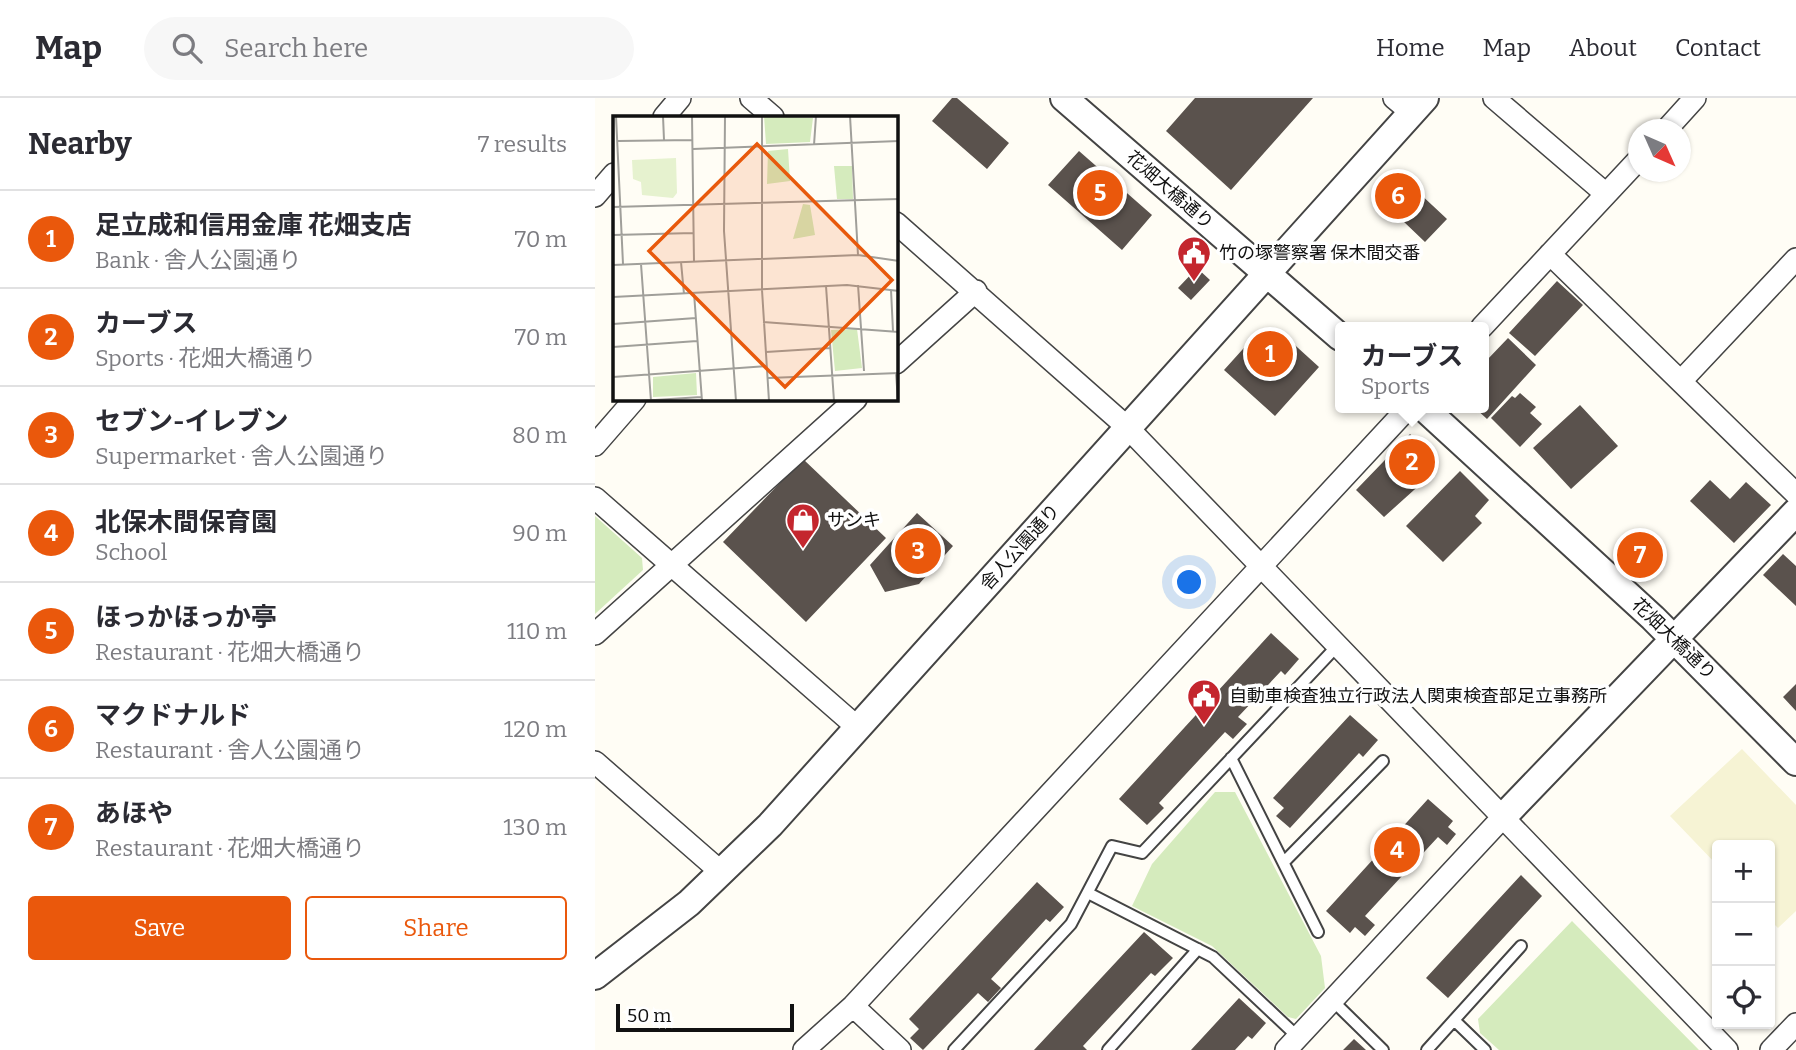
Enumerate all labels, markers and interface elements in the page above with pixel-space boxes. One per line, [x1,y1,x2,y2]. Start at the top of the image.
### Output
search box [144,17,634,80]
text: Map [35,28,102,68]
icon: search [168,29,206,67]
text: Search here [224,33,368,64]
text: Home [1376,34,1445,62]
text: Map [1483,34,1531,62]
text: About [1569,34,1637,62]
text: Contact [1675,34,1761,62]
inset map [613,116,898,401]
north arrow [1628,119,1691,182]
text: Nearby [28,126,132,162]
text: 7 results [478,130,567,158]
street label: 花畑大橋通り [1122,146,1218,234]
pin: 5 [1077,167,1123,219]
pin: 6 [1375,170,1421,222]
text: 足立成和信用金庫 花畑支店 [95,210,412,241]
text: 1 [46,225,56,253]
text: 70 m [515,225,567,253]
public building icon: 竹の塚警察署 保木間交番 [1175,234,1213,283]
place label: 竹の塚警察署 保木間交番 [1219,242,1421,264]
text: Bank · 舎人公園通り [95,246,302,274]
text: カーブス [95,308,197,339]
popup [1335,322,1489,413]
text: 2 [45,323,57,351]
text: 70 m [515,323,567,351]
pin: 1 [1247,328,1293,380]
text: カーブス [1361,341,1463,372]
text: Sports · 花畑大橋通り [95,344,316,372]
text: Sports [1361,372,1430,400]
text: セブン-イレブン [95,406,289,437]
text: 3 [44,421,58,449]
text: 80 m [512,421,567,449]
pin: 2 [1389,436,1435,488]
text: Supermarket · 舎人公園通り [95,442,388,470]
street label: 舎人公園通り [976,500,1064,594]
shop icon: サンキ [784,501,822,550]
text: 北保木間保育園 [95,507,277,538]
place label: サンキ [827,509,881,531]
text: 4 [44,519,58,547]
text: 90 m [512,519,567,547]
pin: 3 [895,525,941,577]
pin: 7 [1617,529,1663,581]
text: School [95,538,167,566]
your location [1172,565,1206,599]
street label: 花畑大橋通り [1628,594,1720,684]
text: ほっかほっか亭 [95,602,277,633]
text: 5 [45,617,57,645]
text: 110 m [507,617,567,645]
text: Restaurant · 花畑大橋通り [95,638,365,666]
public building icon: 自動車検査独立行政法人関東検査部足立事務所 [1185,677,1223,726]
place label: 自動車検査独立行政法人関東検査部足立事務所 [1229,685,1607,707]
text: マクドナルド [95,700,251,731]
text: 6 [44,715,58,743]
text: 120 m [504,715,567,743]
text: Restaurant · 舎人公園通り [95,736,365,764]
text: あほや [95,798,173,829]
text: 7 [45,813,57,841]
text: 130 m [503,813,567,841]
pin: 4 [1374,824,1420,876]
text: Restaurant · 花畑大橋通り [95,834,365,862]
map controls [1712,840,1775,1029]
button: + [1712,840,1775,903]
button: Save [28,896,291,960]
button: Share [305,896,567,960]
button: − [1712,903,1775,966]
button: locate [1712,966,1775,1029]
scale bar [616,1001,795,1033]
text: 50 m [627,1004,671,1027]

